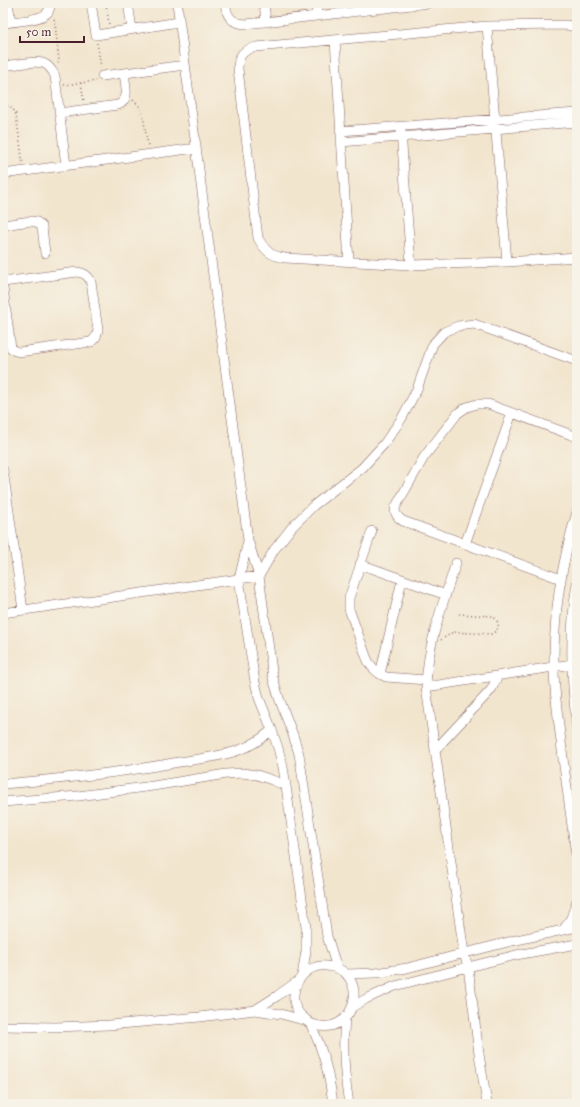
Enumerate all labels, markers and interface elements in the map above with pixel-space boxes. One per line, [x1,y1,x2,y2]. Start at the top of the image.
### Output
scale bar [20,18,84,44]
text: 50 m [26,25,51,39]

